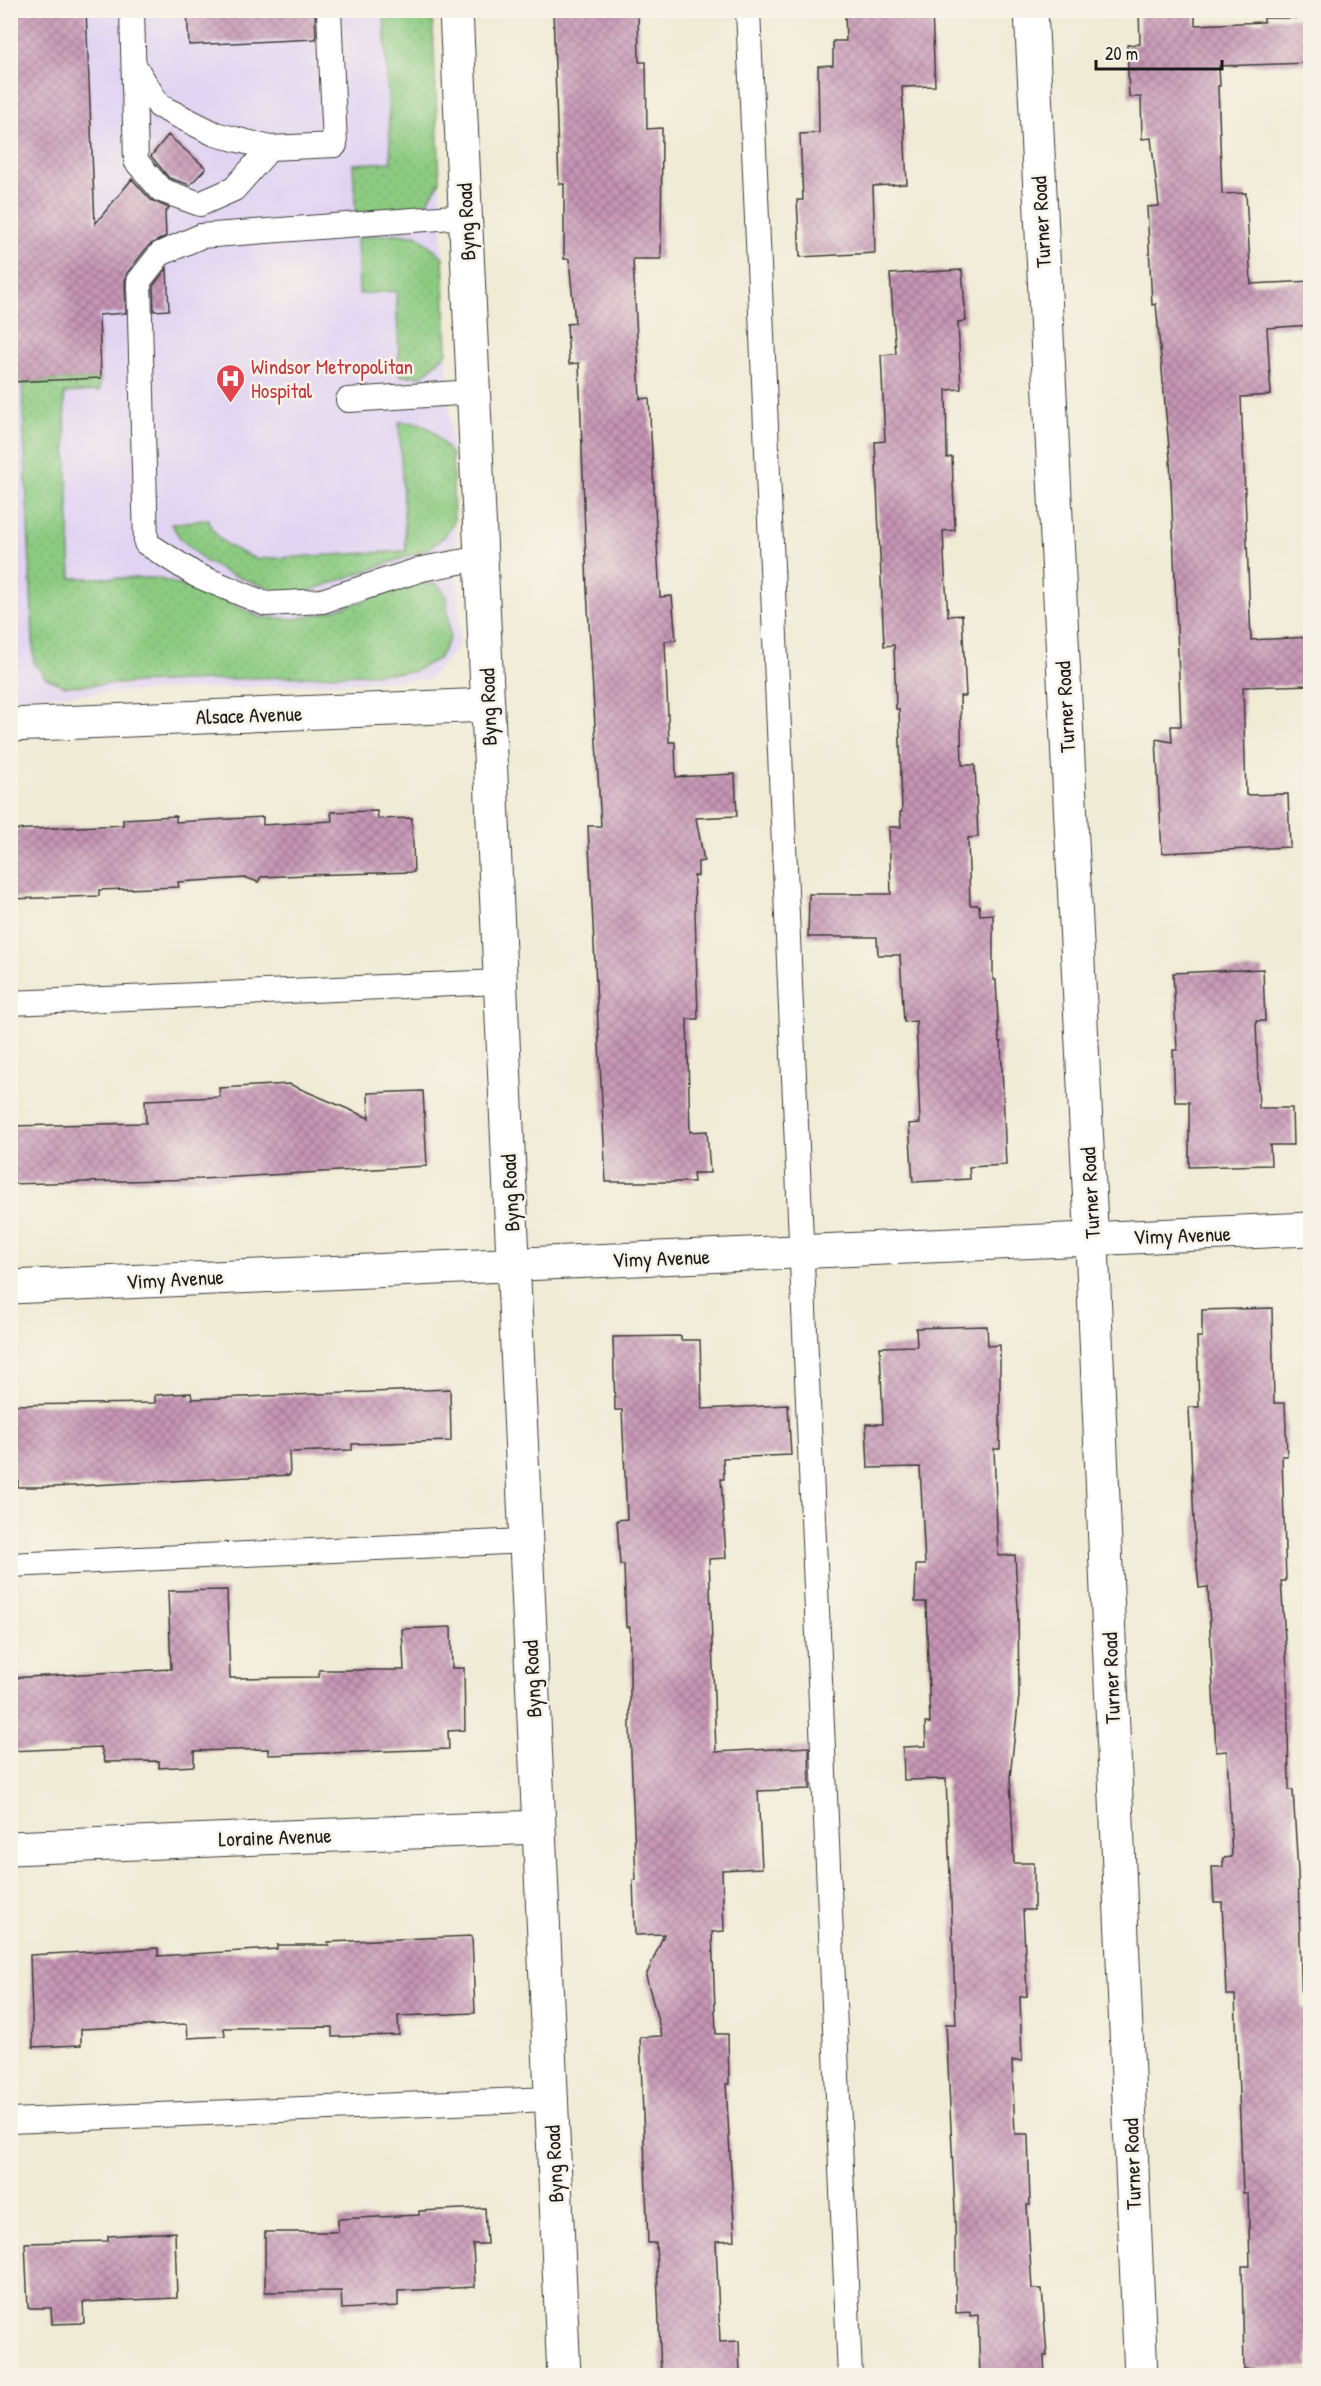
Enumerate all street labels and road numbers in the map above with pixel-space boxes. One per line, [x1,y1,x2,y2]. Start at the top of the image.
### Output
street label: Turner Road [1024,176,1058,268]
street label: Byng Road [449,182,483,262]
street label: Turner Road [1048,661,1082,753]
street label: Byng Road [472,668,504,746]
street label: Alsace Avenue [195,699,303,731]
street label: Turner Road [1073,1147,1107,1239]
street label: Byng Road [493,1153,527,1233]
street label: Vimy Avenue [1133,1219,1231,1251]
street label: Vimy Avenue [612,1242,710,1274]
street label: Vimy Avenue [125,1262,225,1296]
street label: Turner Road [1095,1632,1127,1724]
street label: Byng Road [515,1639,549,1719]
street label: Loraine Avenue [218,1821,332,1853]
street label: Turner Road [1116,2118,1148,2210]
street label: Byng Road [537,2124,571,2204]

